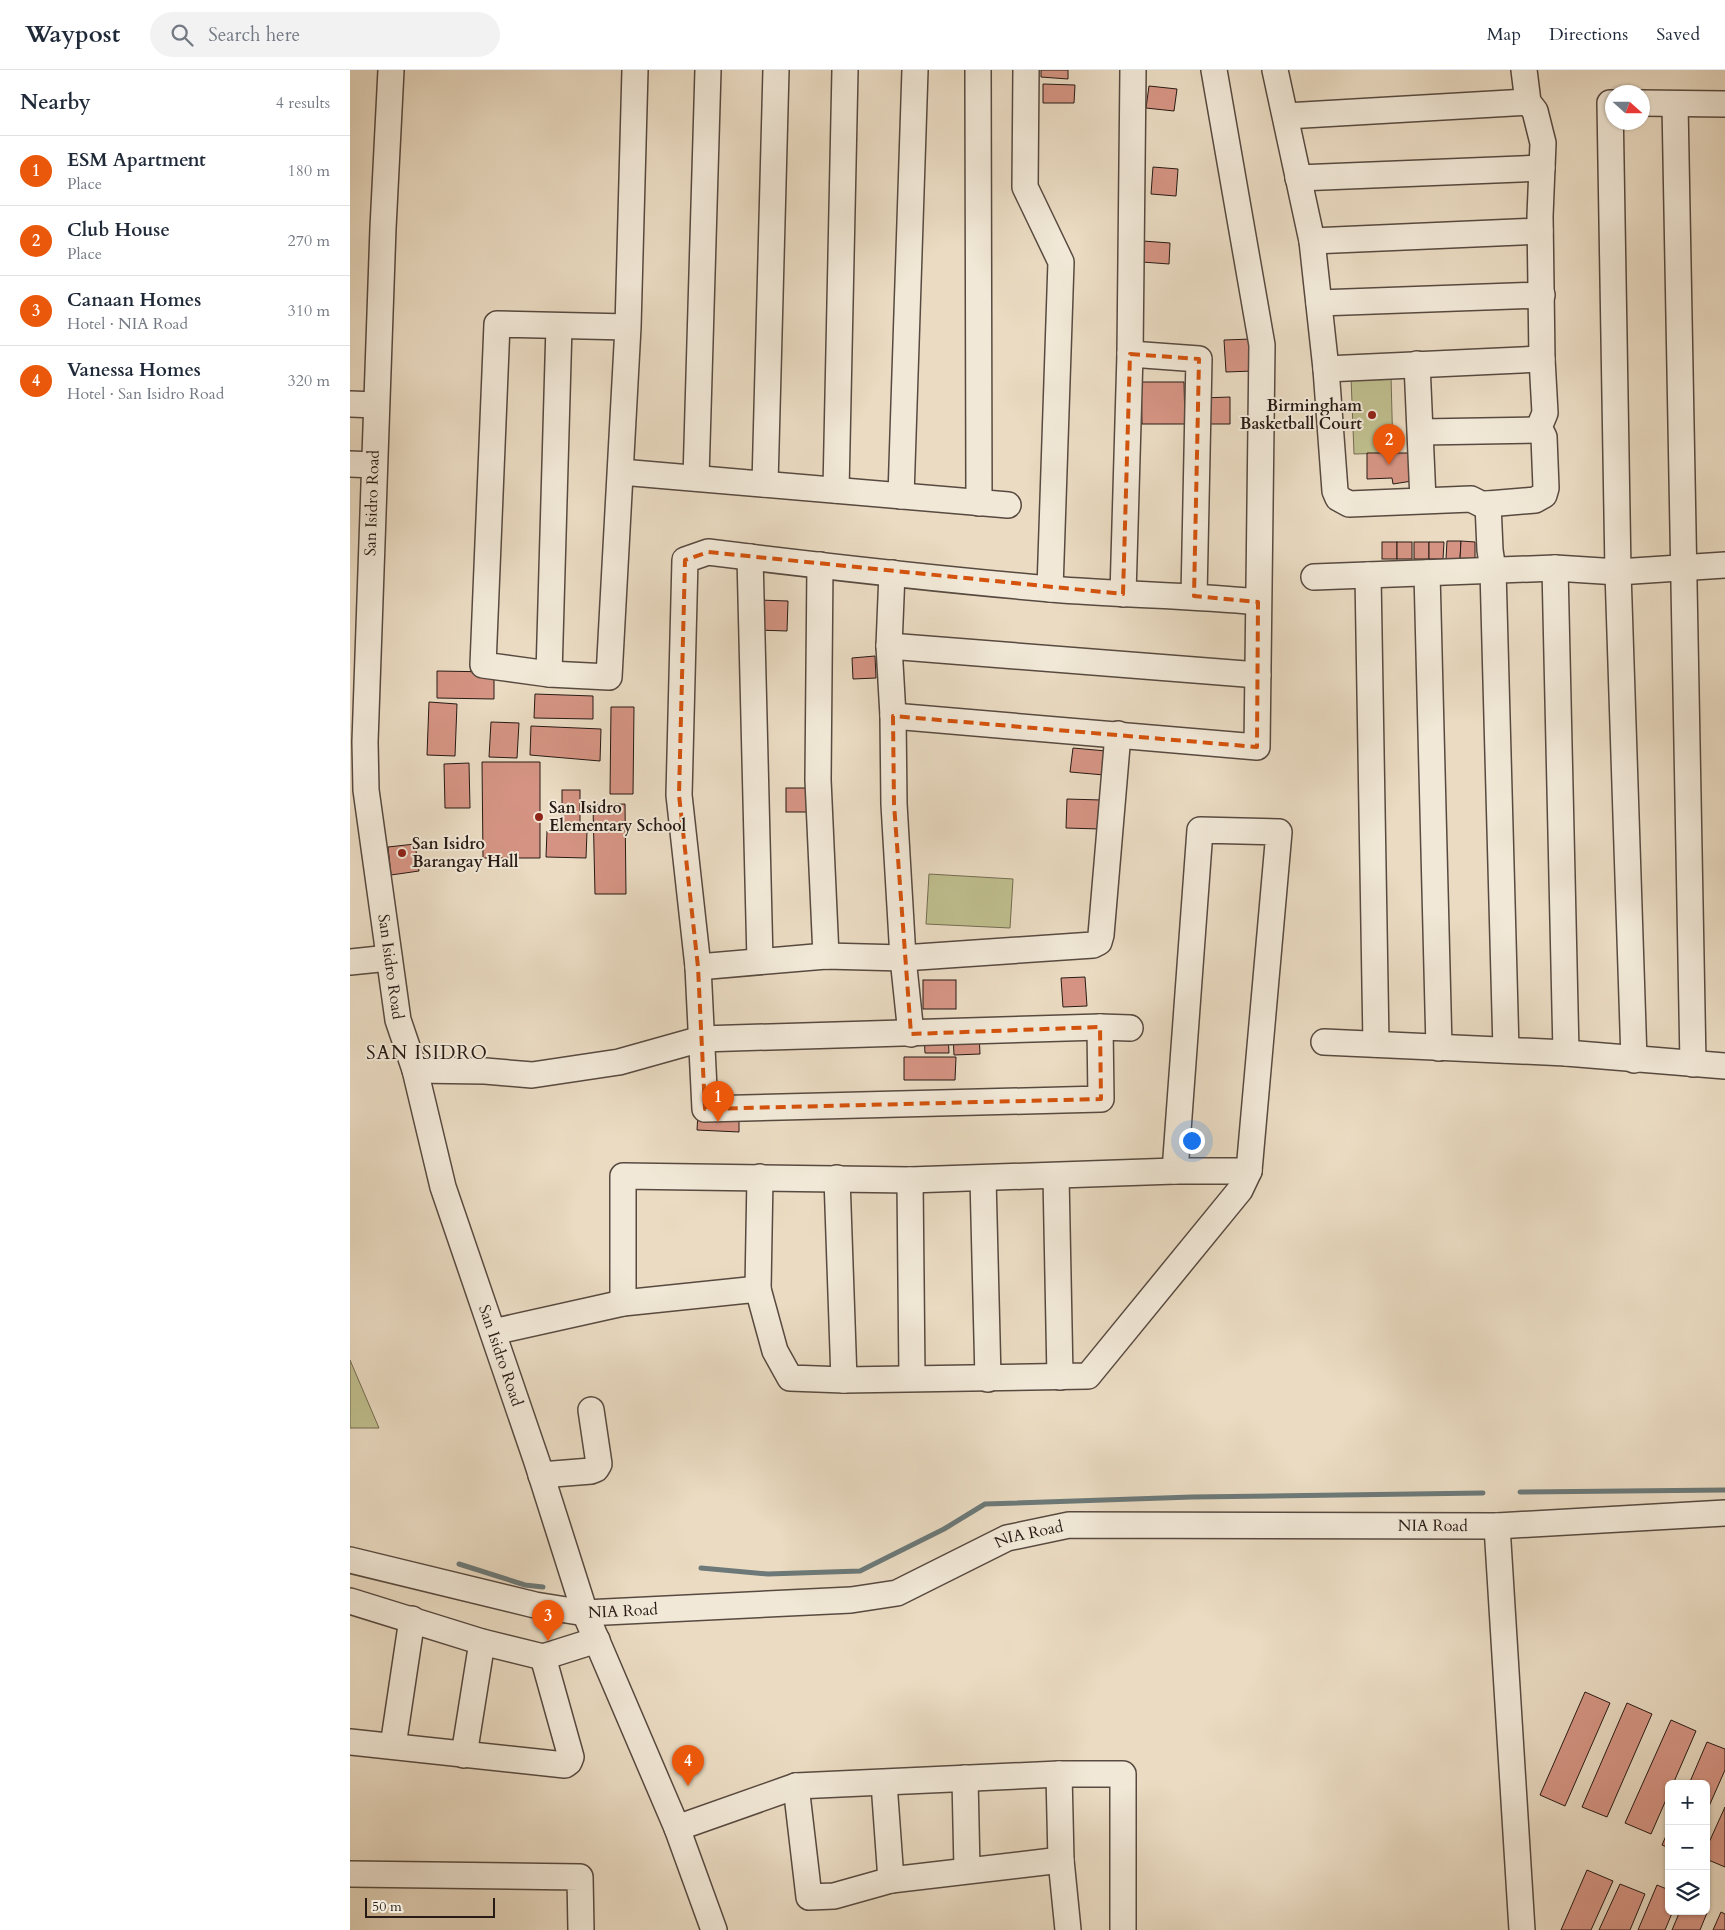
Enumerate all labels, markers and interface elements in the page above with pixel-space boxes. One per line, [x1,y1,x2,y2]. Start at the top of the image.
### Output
search box [150,12,500,57]
text: Waypost [25,18,120,51]
icon: search [168,21,196,49]
text: Search here [208,22,300,48]
text: Map [1487,22,1521,47]
text: Directions [1549,22,1628,47]
text: Saved [1656,22,1700,47]
north arrow [1605,85,1650,130]
text: Nearby [20,88,91,117]
text: 4 results [276,92,330,114]
text: ESM Apartment [67,147,206,173]
text: 1 [32,160,40,182]
text: 180 m [288,160,330,182]
text: Place [67,173,102,195]
text: Club House [67,217,170,243]
text: 2 [32,230,40,252]
text: 270 m [288,230,330,252]
text: Place [67,243,102,265]
text: Canaan Homes [67,287,201,313]
text: 3 [32,300,40,322]
text: 310 m [288,300,330,322]
text: Hotel · NIA Road [67,313,188,335]
text: Vanessa Homes [67,357,201,383]
text: 4 [32,370,40,392]
text: 320 m [288,370,330,392]
text: Hotel · San Isidro Road [67,383,224,405]
place label: Birmingham Basketball Court [1240,395,1362,435]
marker: Birmingham Basketball Court [1366,409,1378,421]
pin: 2 [1373,424,1405,465]
street label: San Isidro Road [359,449,385,556]
place label: San Isidro Elementary School [549,797,687,837]
marker: San Isidro Elementary School [533,811,545,823]
place label: San Isidro Barangay Hall [412,833,519,873]
marker: San Isidro Barangay Hall [396,847,408,859]
street label: San Isidro Road [372,913,409,1021]
district label: SAN ISIDRO [366,1040,488,1066]
pin: 1 [702,1081,734,1122]
your location [1179,1128,1205,1154]
street label: San Isidro Road [473,1302,528,1410]
street label: NIA Road [991,1515,1066,1554]
street label: NIA Road [1398,1515,1468,1537]
street label: NIA Road [587,1598,659,1624]
pin: 3 [532,1600,564,1641]
pin: 4 [672,1745,704,1786]
map controls [1665,1780,1710,1915]
button: + [1665,1780,1710,1825]
button: − [1665,1825,1710,1870]
button: layers [1665,1870,1710,1915]
scale bar [365,1895,495,1918]
text: 50 m [372,1897,402,1916]

